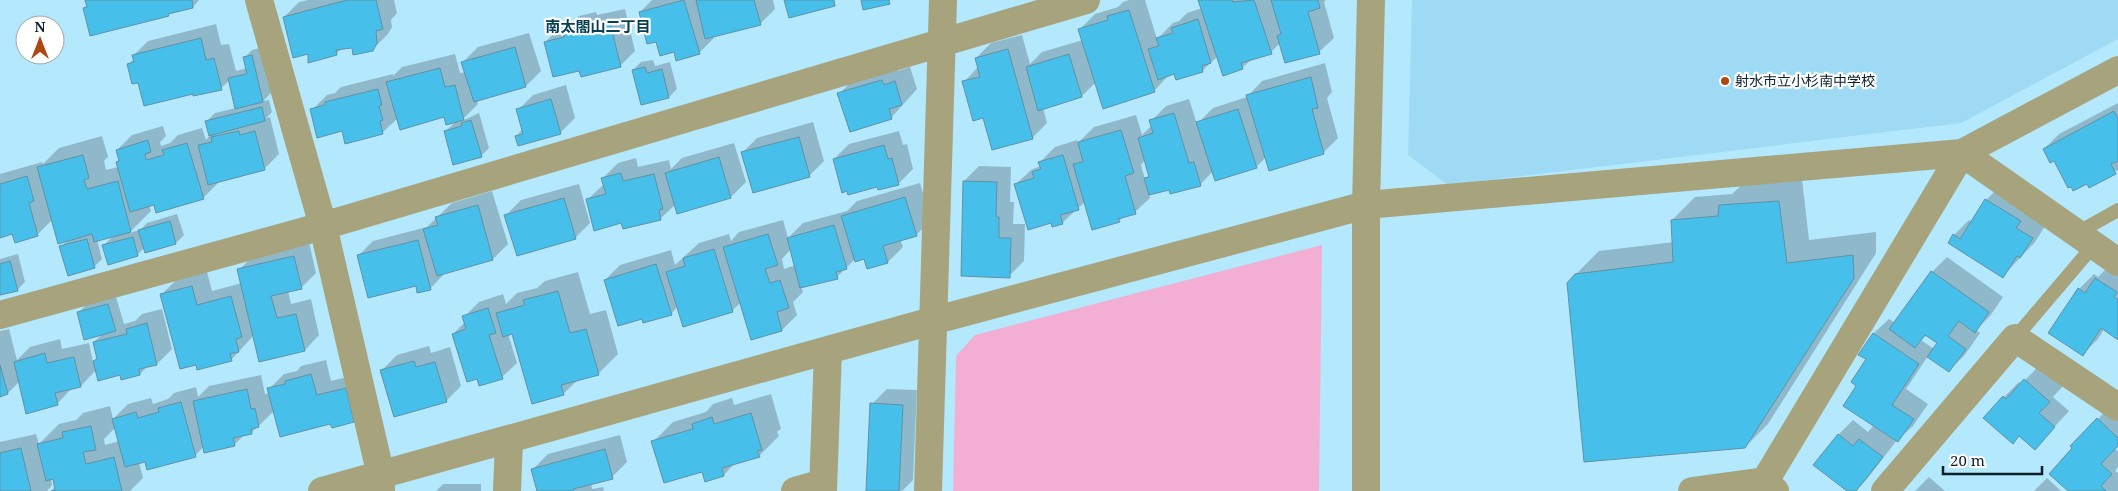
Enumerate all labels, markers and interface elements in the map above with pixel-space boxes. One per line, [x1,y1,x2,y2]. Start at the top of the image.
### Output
north arrow [15,15,65,65]
district label: 南太閤山二丁目 [545,16,651,36]
text: N [34,17,46,36]
place label: 射水市立小杉南中学校 [1735,71,1875,90]
marker: 射水市立小杉南中学校 [1719,75,1731,87]
scale bar [1943,444,2042,476]
text: 20 m [1950,450,1985,470]

